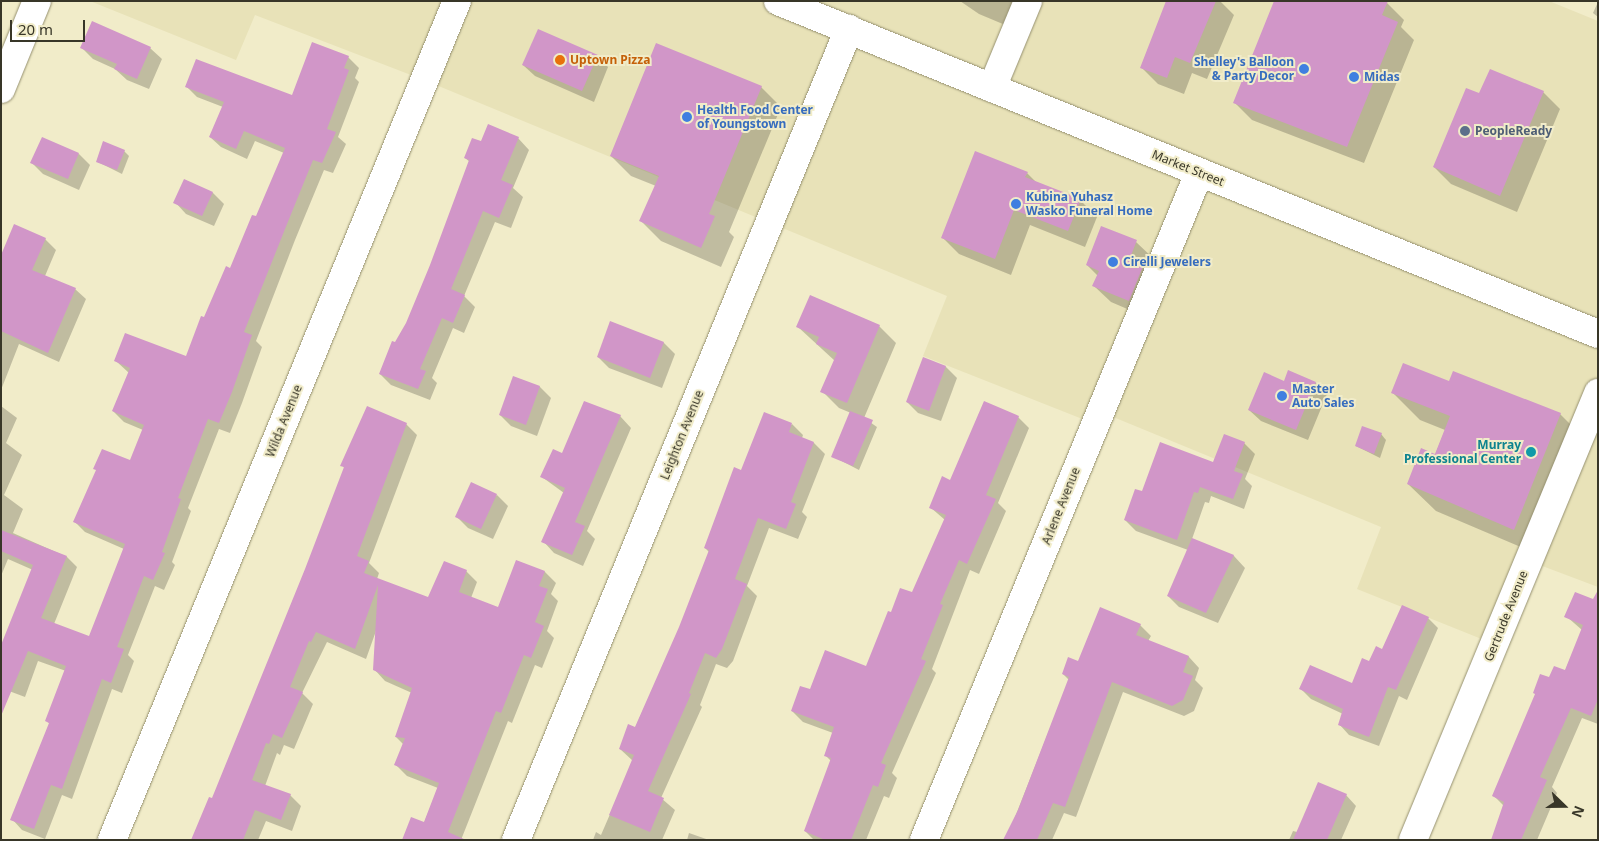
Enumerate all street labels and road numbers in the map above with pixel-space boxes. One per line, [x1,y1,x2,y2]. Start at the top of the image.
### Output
street label: Market Street [1150,147,1226,189]
street label: Wilda Avenue [263,383,305,459]
street label: Leighton Avenue [657,388,707,482]
street label: Arlene Avenue [1039,465,1083,547]
street label: Gertrude Avenue [1481,569,1531,663]

